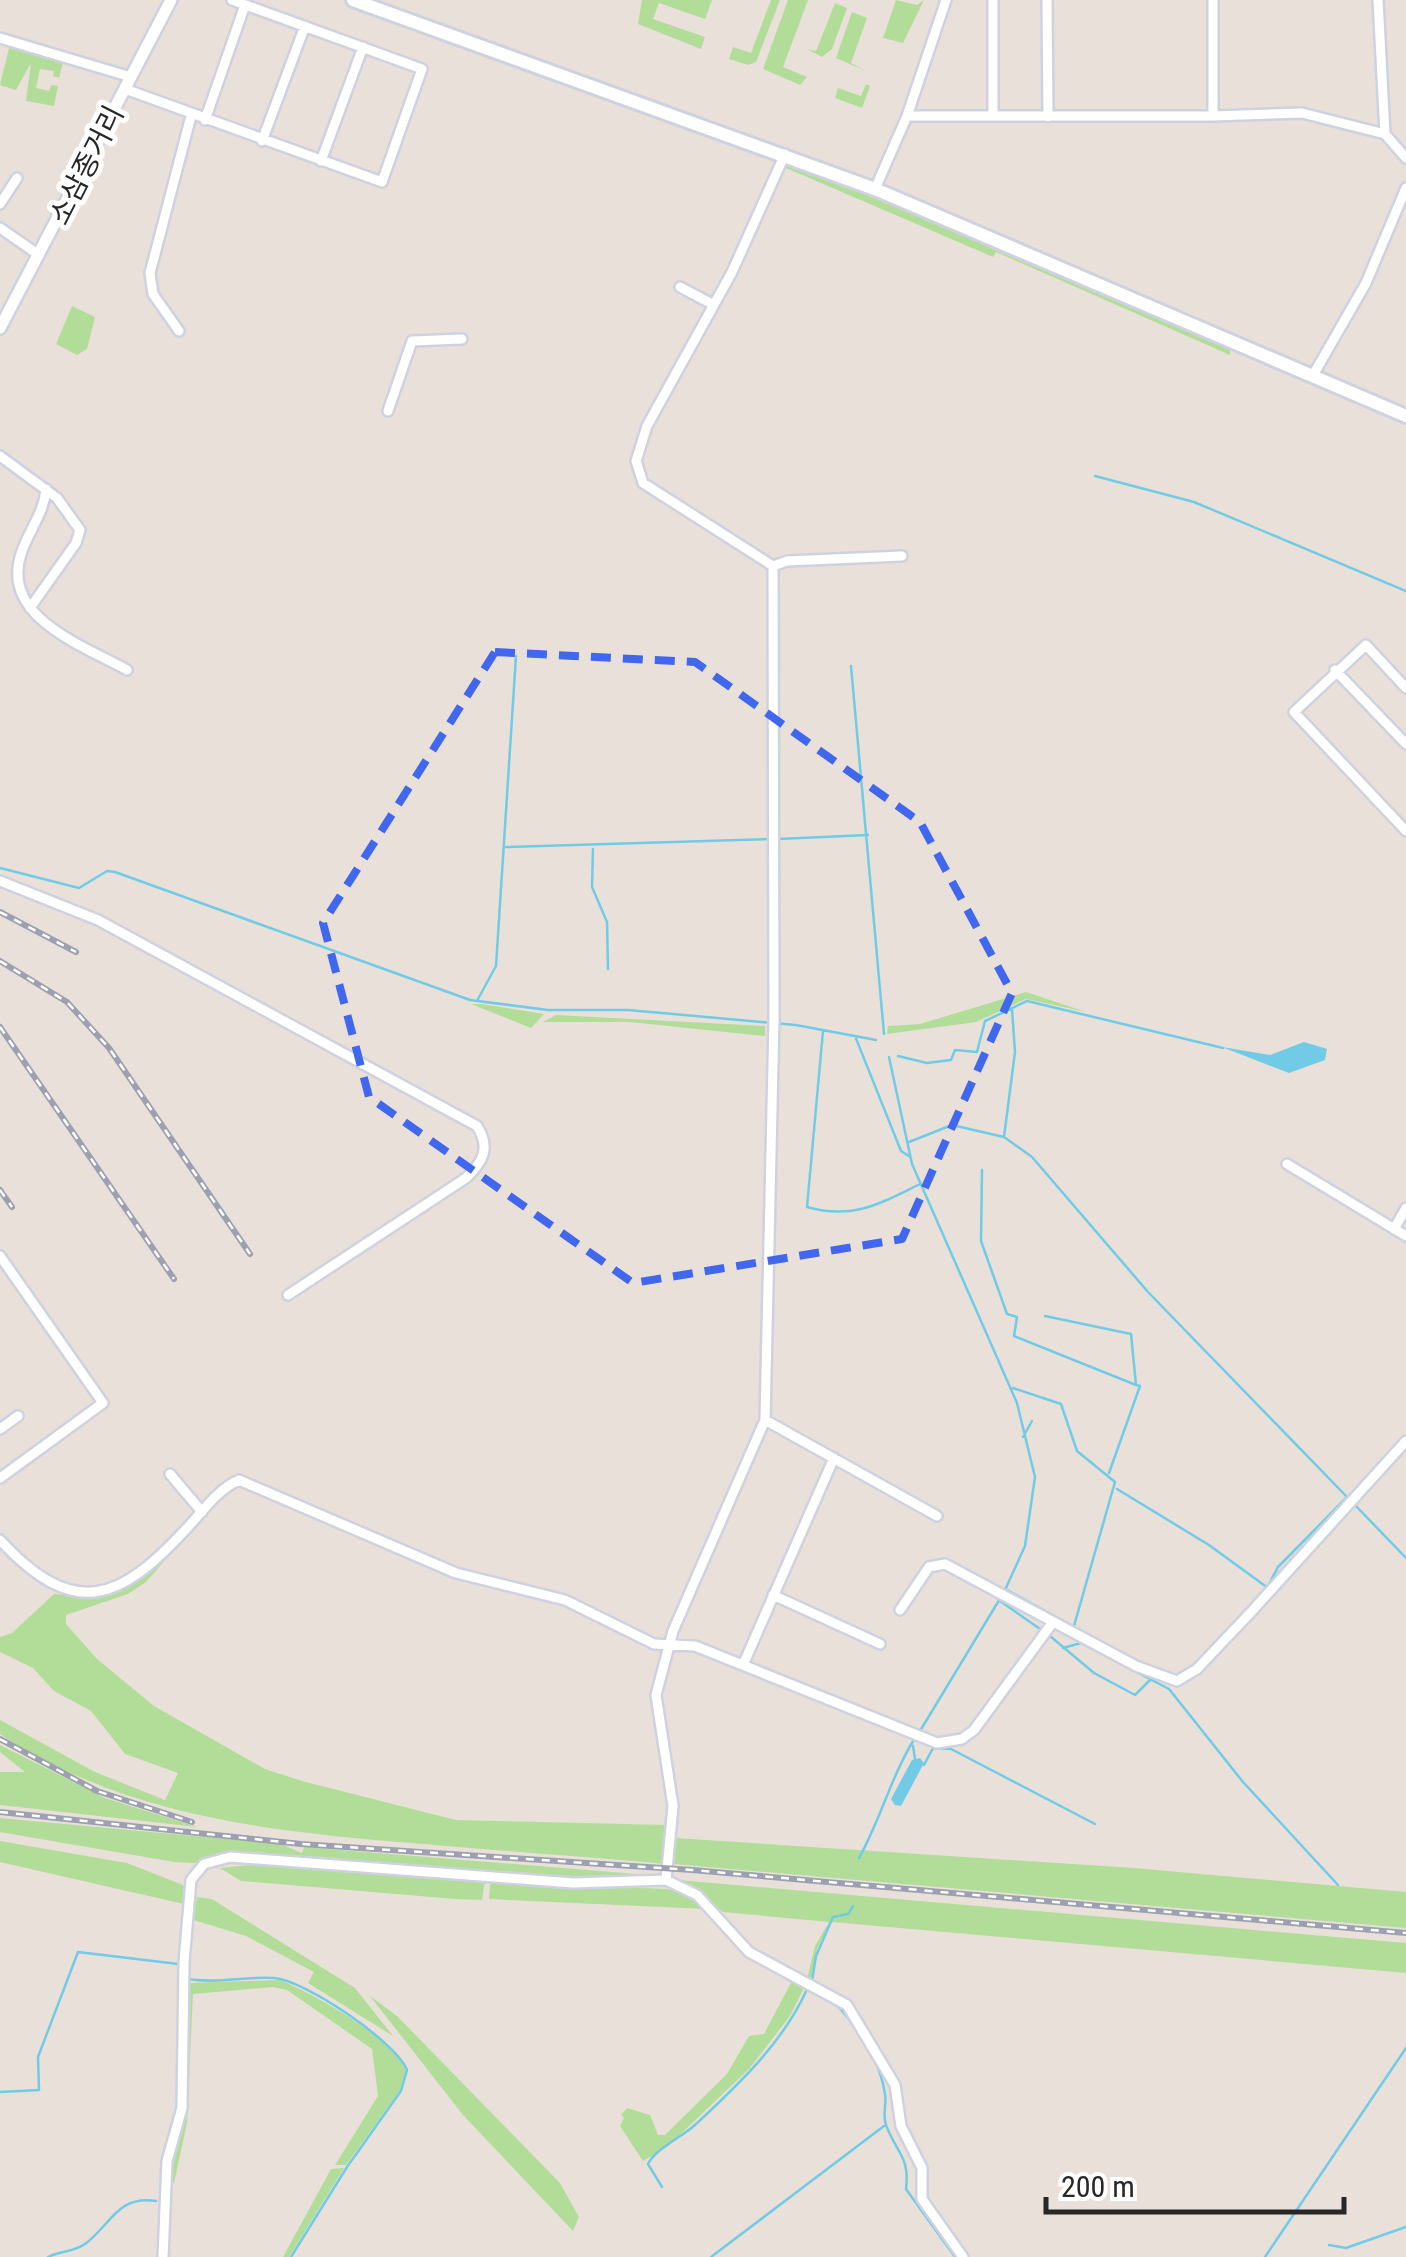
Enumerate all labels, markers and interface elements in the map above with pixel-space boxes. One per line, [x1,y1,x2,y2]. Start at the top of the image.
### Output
street label: 소삼종거리 [43,100,130,230]
scale bar [1046,2152,1344,2214]
text: 200 m [1061,2169,1135,2204]

